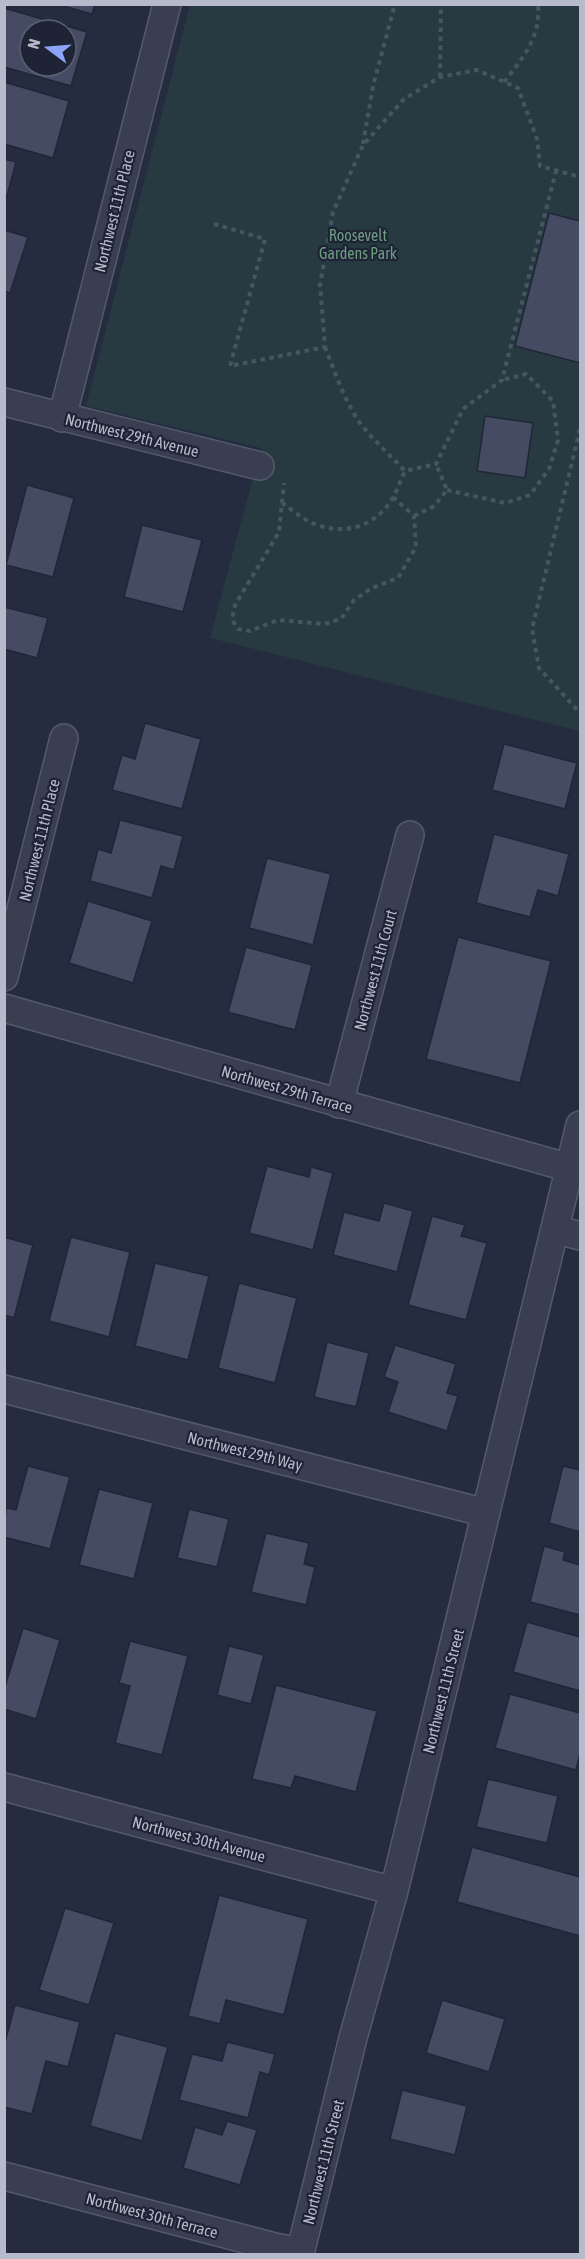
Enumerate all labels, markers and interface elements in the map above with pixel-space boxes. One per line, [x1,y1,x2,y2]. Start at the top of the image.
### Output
north arrow [18,18,78,78]
text: N [24,37,44,51]
street label: Northwest 11th Place [90,148,138,274]
park label: Roosevelt Gardens Park [319,226,397,262]
street label: Northwest 29th Avenue [63,410,201,460]
street label: Northwest 11th Place [15,777,63,903]
street label: Northwest 11th Court [350,907,400,1032]
street label: Northwest 29th Terrace [219,1062,355,1116]
street label: Northwest 29th Way [185,1428,305,1475]
street label: Northwest 11th Street [419,1626,467,1755]
street label: Northwest 30th Avenue [131,1813,267,1865]
street label: Northwest 11th Street [299,2097,347,2226]
street label: Northwest 30th Terrace [84,2189,220,2241]

